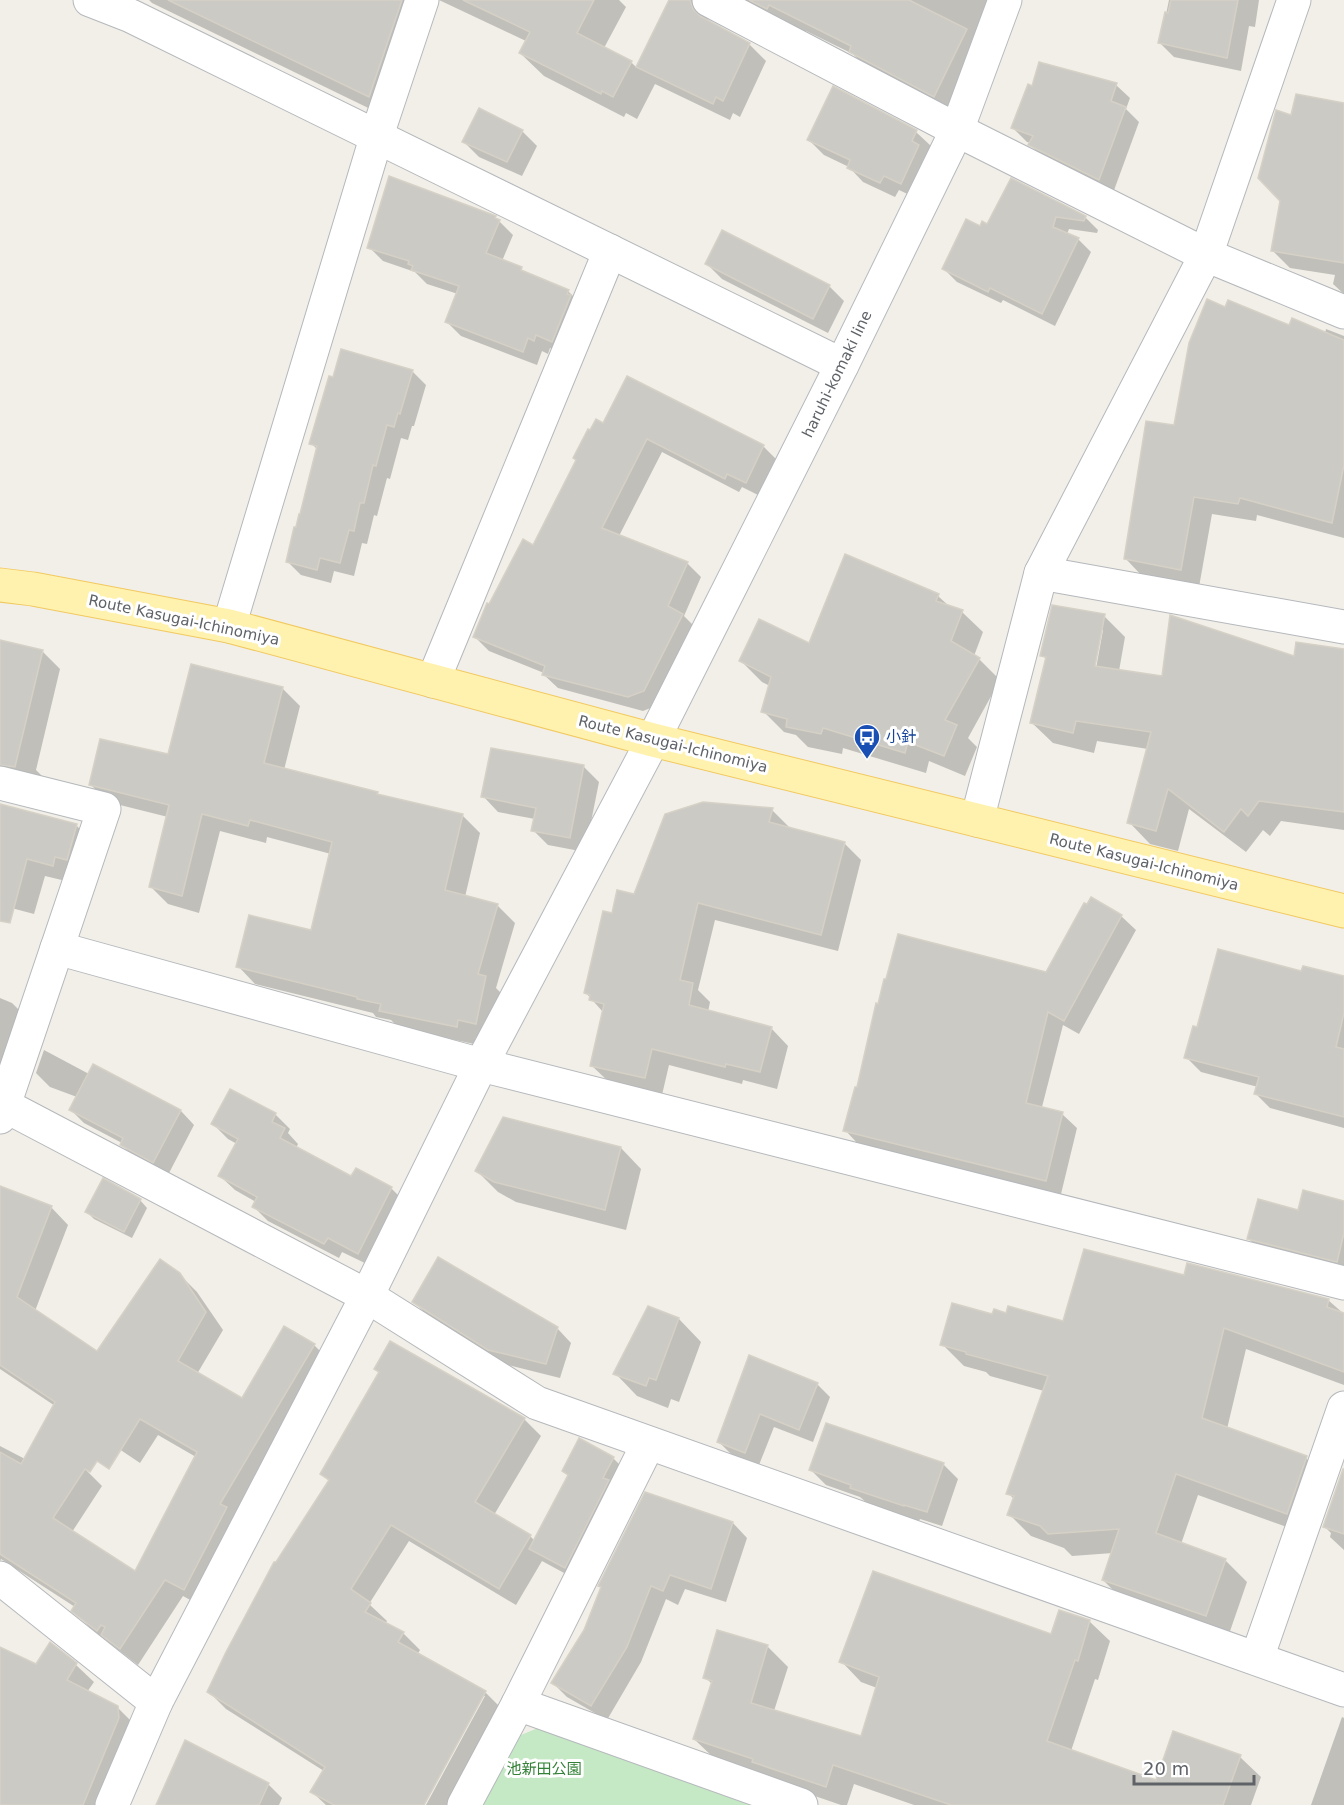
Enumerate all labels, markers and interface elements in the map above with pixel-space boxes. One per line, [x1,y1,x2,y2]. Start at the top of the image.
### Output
street label: haruhi-komaki line [798,307,876,441]
street label: Route Kasugai-Ichinomiya [87,591,281,649]
street label: Route Kasugai-Ichinomiya [576,712,770,776]
bus stop icon: 小針 [852,722,882,760]
place label: 小針 [886,728,916,746]
street label: Route Kasugai-Ichinomiya [1047,830,1241,894]
scale bar [1134,1748,1254,1786]
text: 20 m [1143,1758,1189,1779]
park label: 池新田公園 [506,1760,582,1778]

